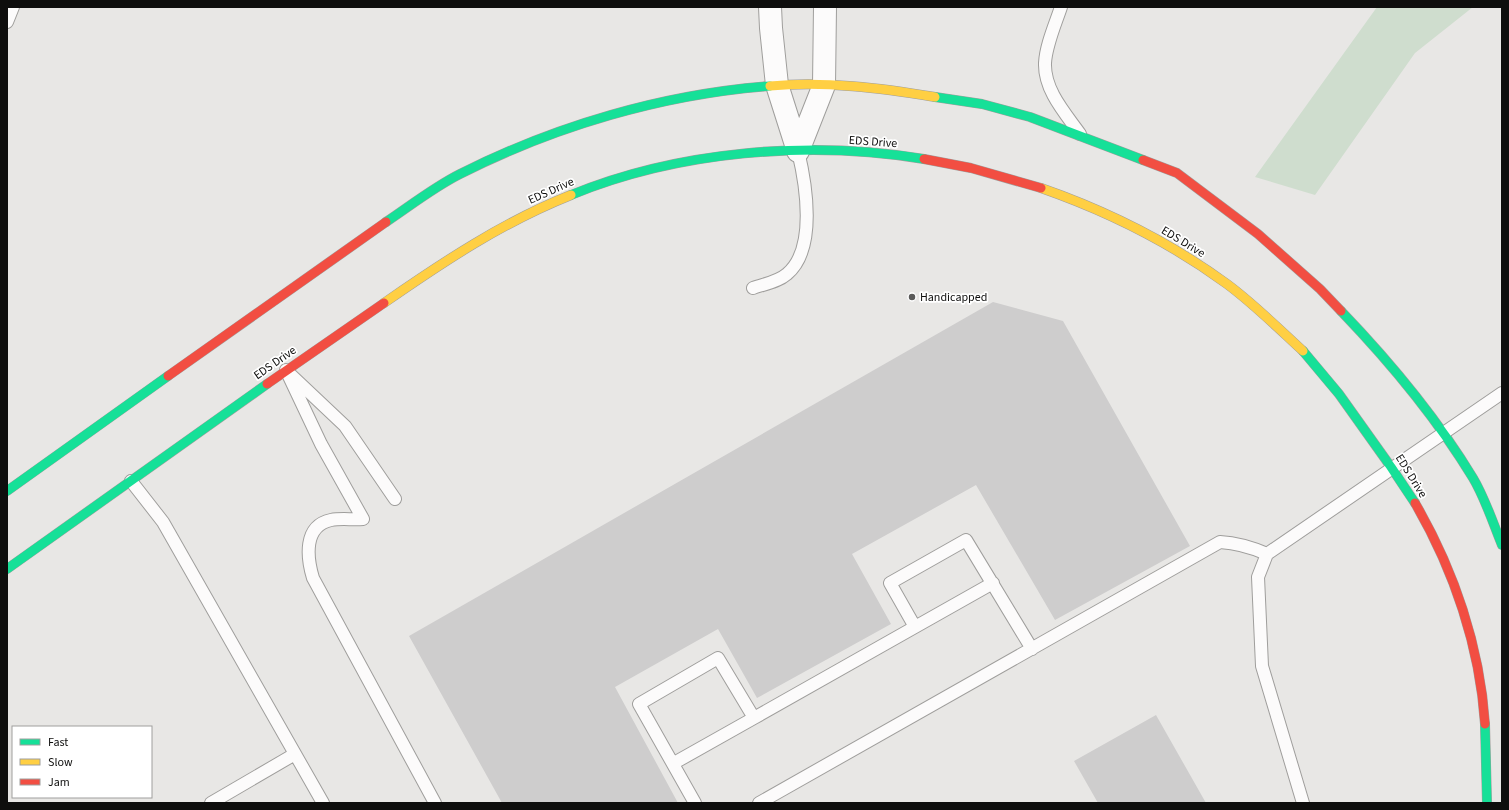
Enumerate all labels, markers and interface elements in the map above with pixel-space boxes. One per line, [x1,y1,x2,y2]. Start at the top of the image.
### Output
street label: EDS Drive [848,132,898,152]
street label: EDS Drive [525,173,577,209]
street label: EDS Drive [1158,222,1208,262]
place label: Handicapped [920,289,987,306]
marker: Handicapped [907,292,917,302]
street label: EDS Drive [250,342,300,384]
street label: EDS Drive [1391,451,1431,501]
legend [12,726,152,798]
text: Fast [48,734,68,751]
text: Slow [48,754,73,771]
text: Jam [48,774,70,791]

